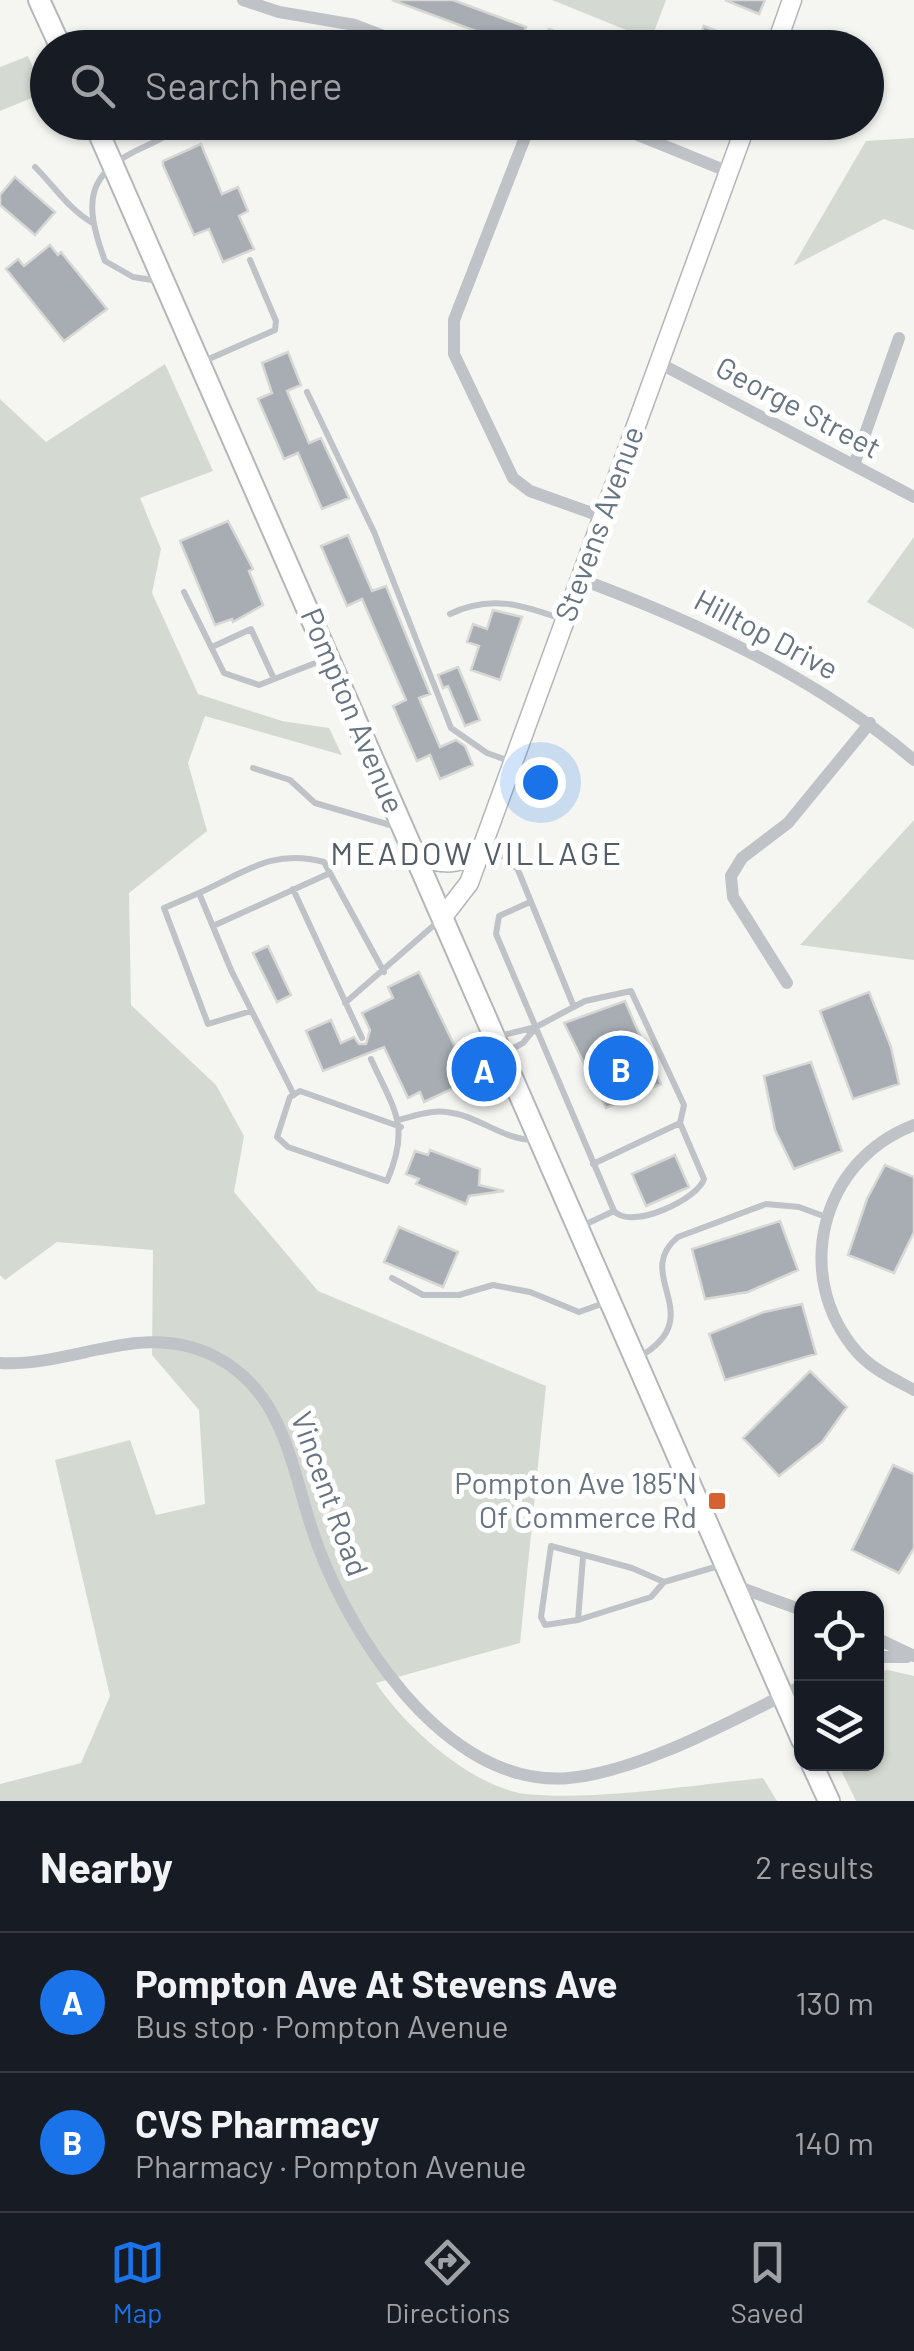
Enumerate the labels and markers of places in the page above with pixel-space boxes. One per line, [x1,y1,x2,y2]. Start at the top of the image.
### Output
pin: B [588,1030,654,1106]
pin: A [452,1032,516,1106]
place label: Pompton Ave 185'N Of Commerce Rd [454,1464,697,1534]
marker: Pompton Ave 185'N Of Commerce Rd [706,1490,728,1512]

